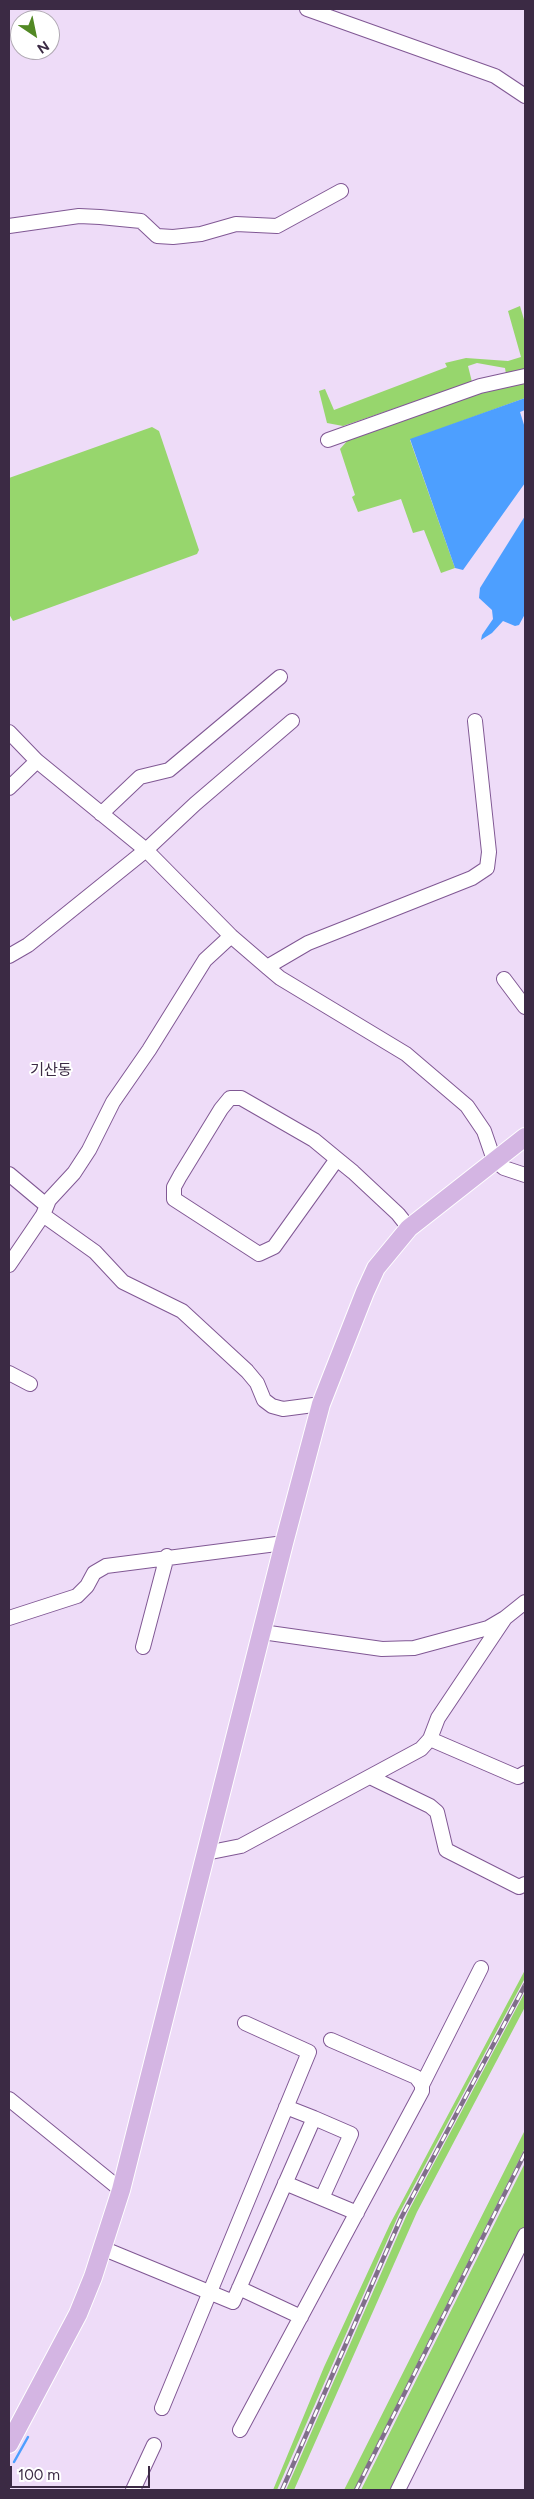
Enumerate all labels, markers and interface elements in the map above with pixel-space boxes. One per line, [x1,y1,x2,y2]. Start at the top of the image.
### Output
north arrow [10,10,60,60]
text: N [34,37,52,57]
district label: 기산동 [30,1062,72,1080]
scale bar [12,2456,152,2488]
text: 100 m [18,2466,60,2484]

